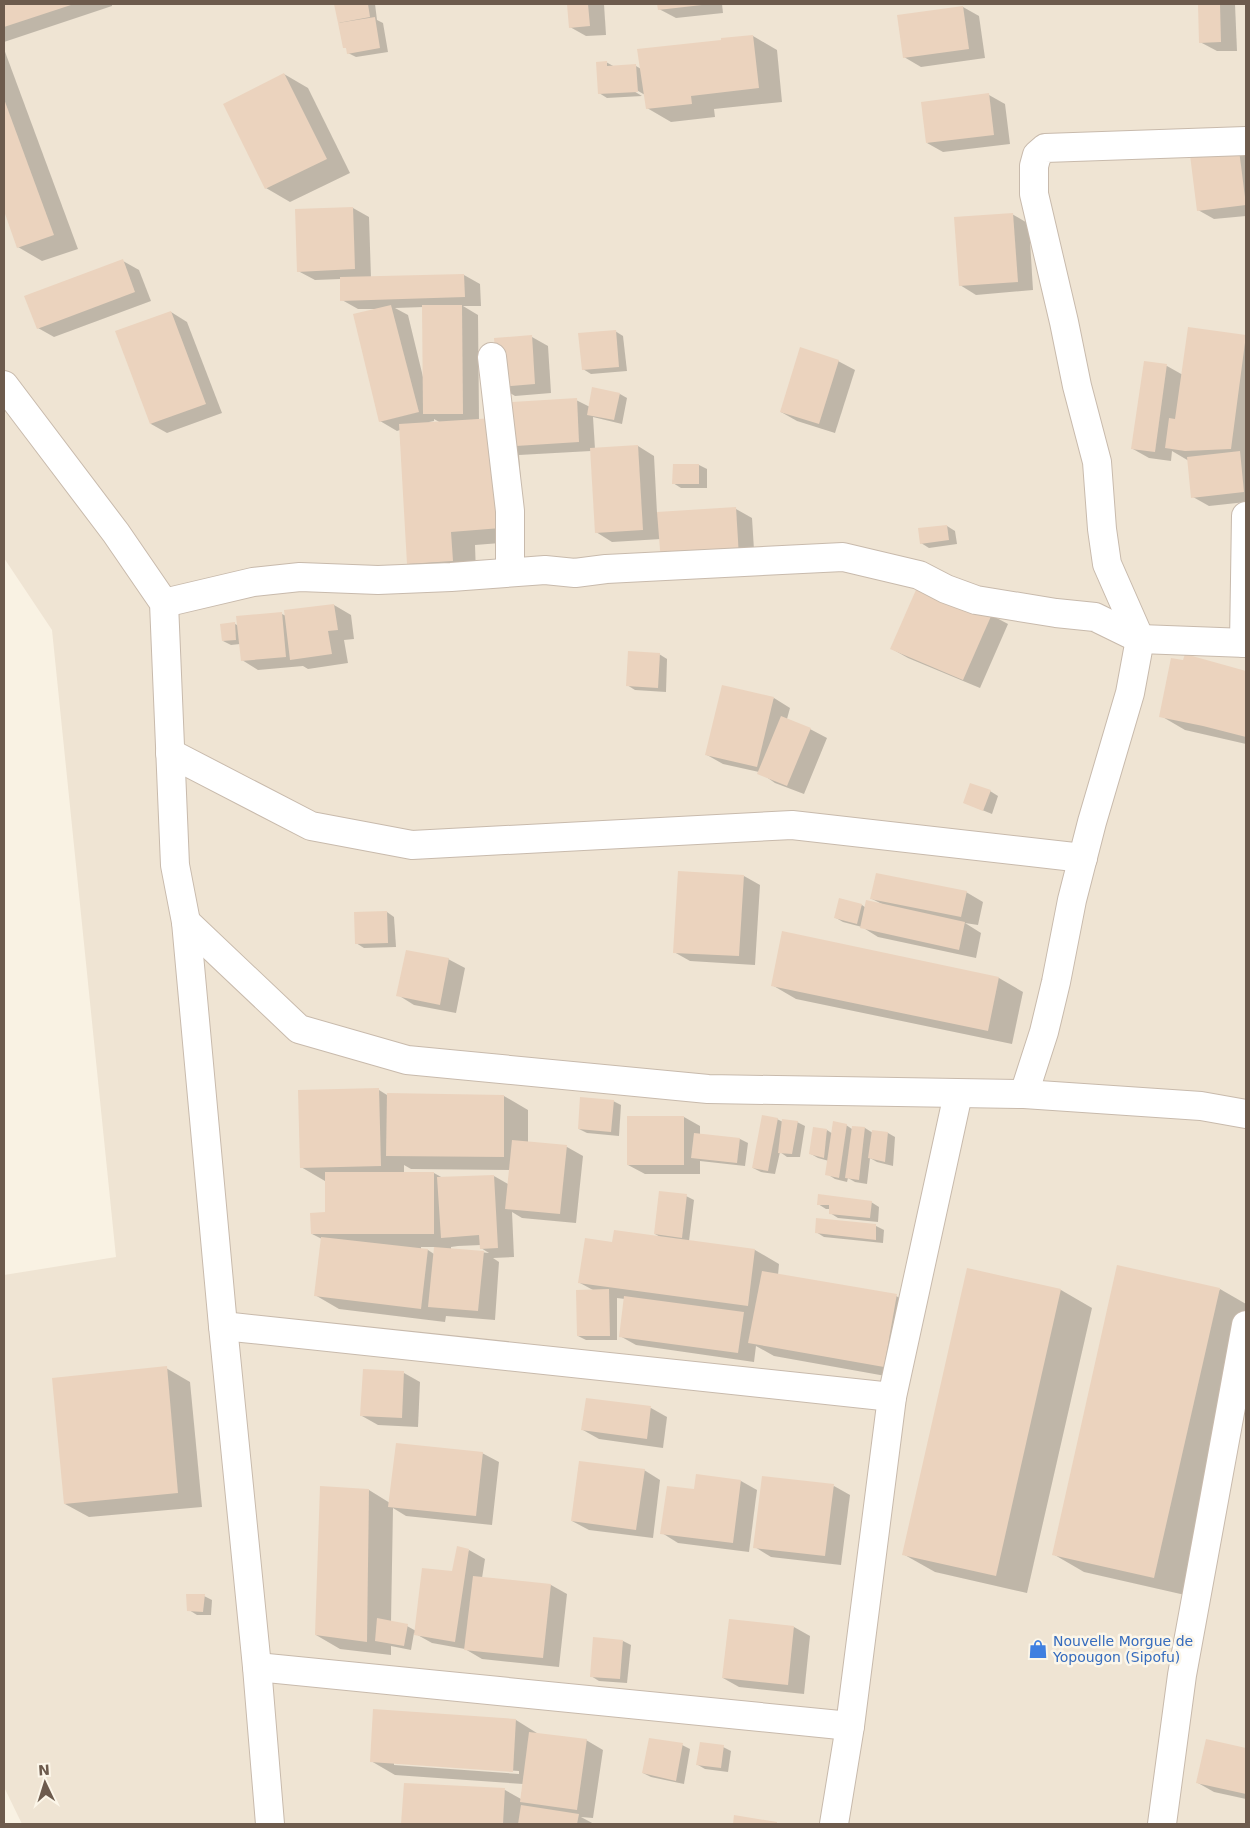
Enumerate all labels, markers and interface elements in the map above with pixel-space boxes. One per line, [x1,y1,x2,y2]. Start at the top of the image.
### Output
place label: Nouvelle Morgue de Yopougon (Sipofu) [1052,1633,1193,1665]
shop icon: Nouvelle Morgue de Yopougon (Sipofu) [1027,1638,1049,1660]
north arrow [20,1758,70,1808]
text: N [38,1762,50,1778]

